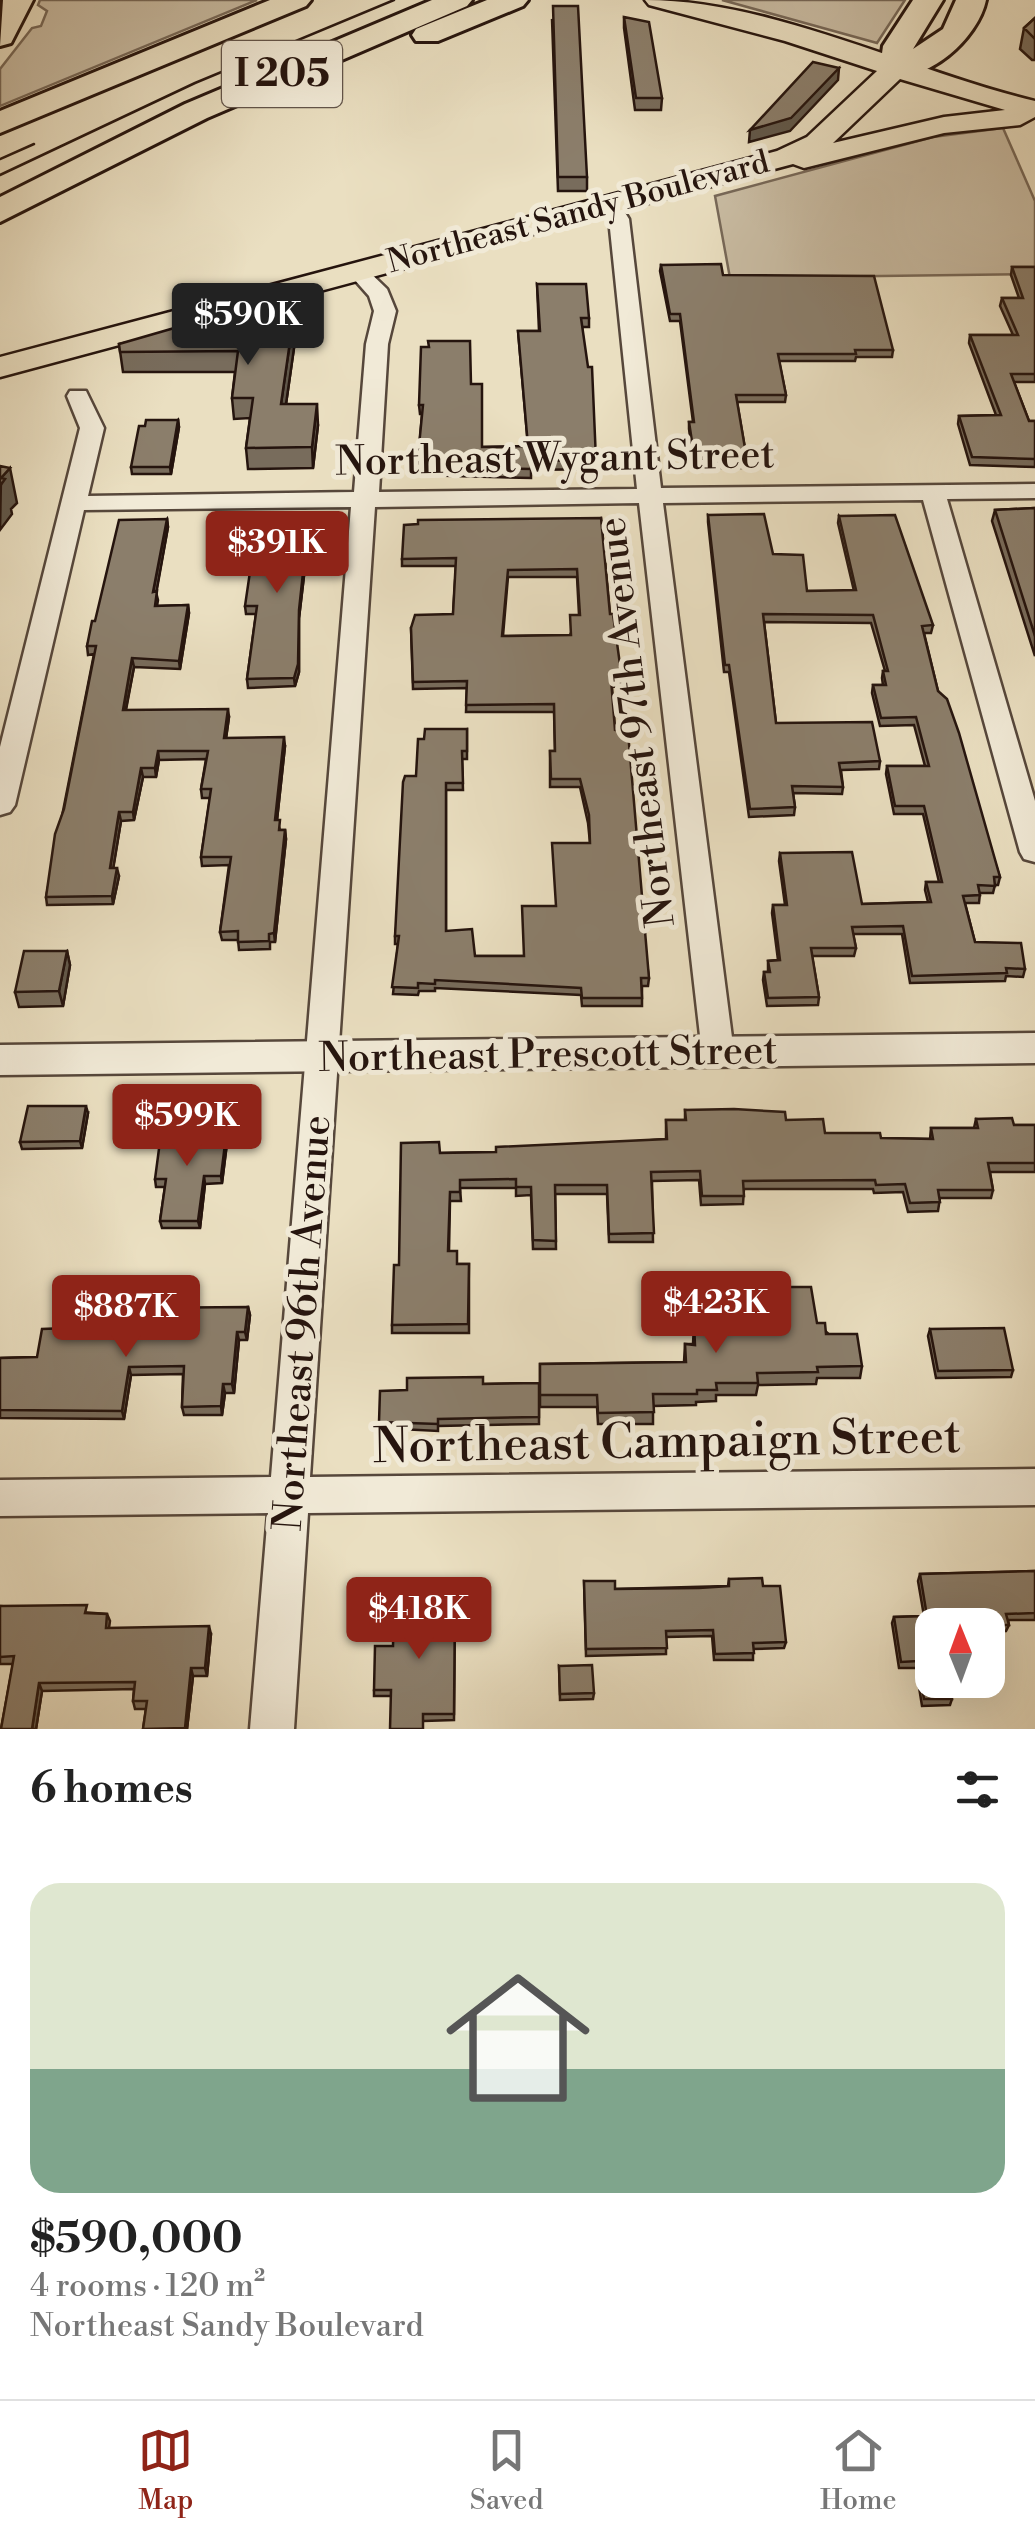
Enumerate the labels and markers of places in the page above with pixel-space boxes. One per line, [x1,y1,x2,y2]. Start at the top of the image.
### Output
pin: $590K [178,283,318,368]
pin: $391K [207,511,347,596]
pin: $599K [117,1084,257,1169]
pin: $423K [646,1271,786,1356]
pin: $887K [56,1275,196,1360]
pin: $418K [349,1577,489,1662]

